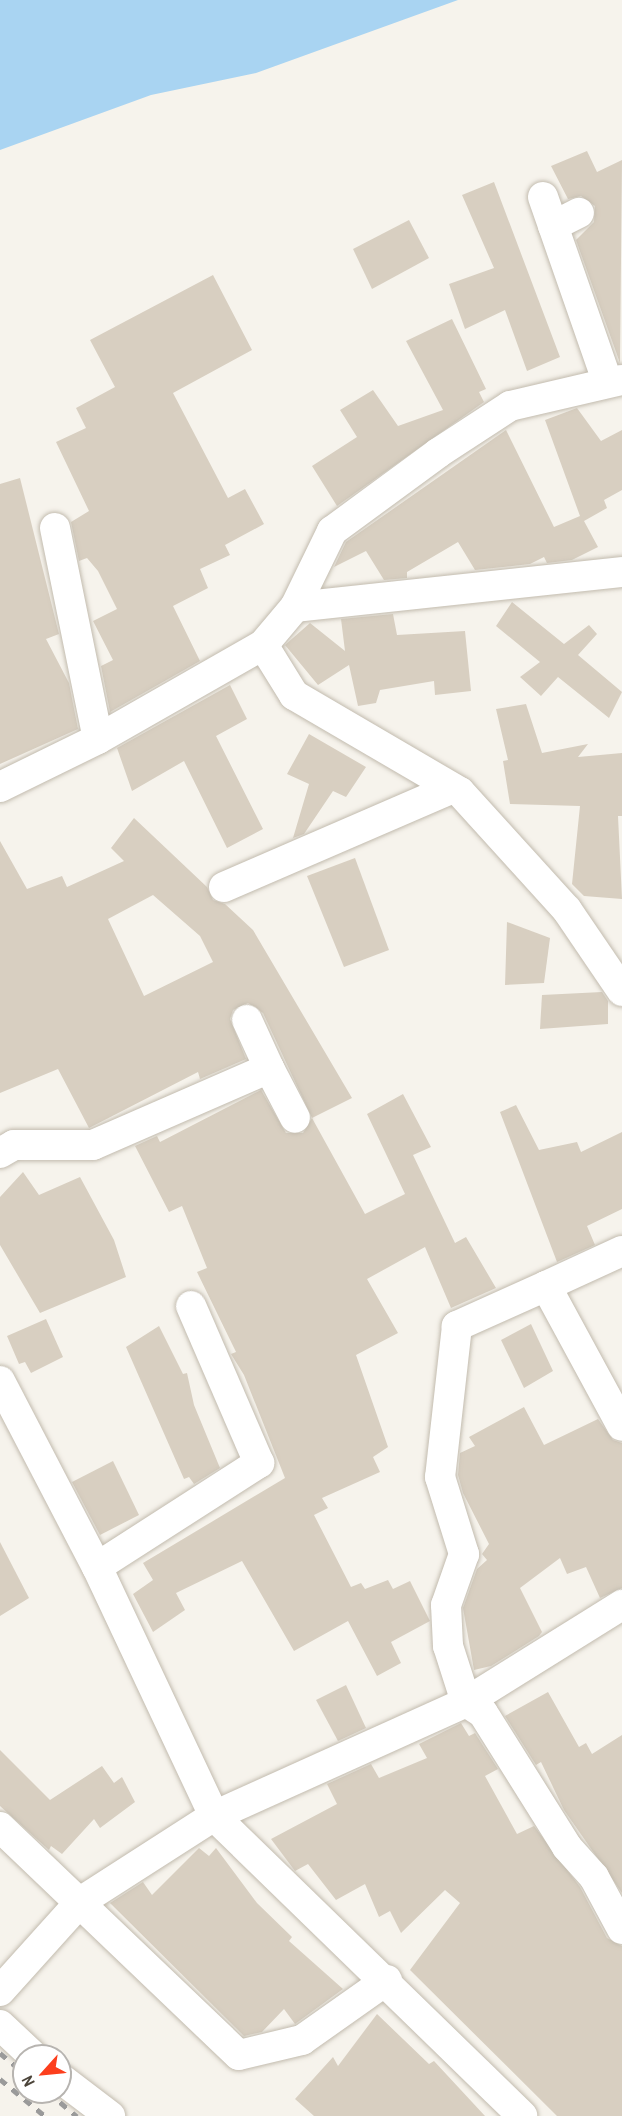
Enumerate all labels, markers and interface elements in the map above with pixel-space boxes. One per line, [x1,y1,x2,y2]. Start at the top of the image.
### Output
north arrow [12,2044,72,2104]
text: N [16,2072,40,2090]

